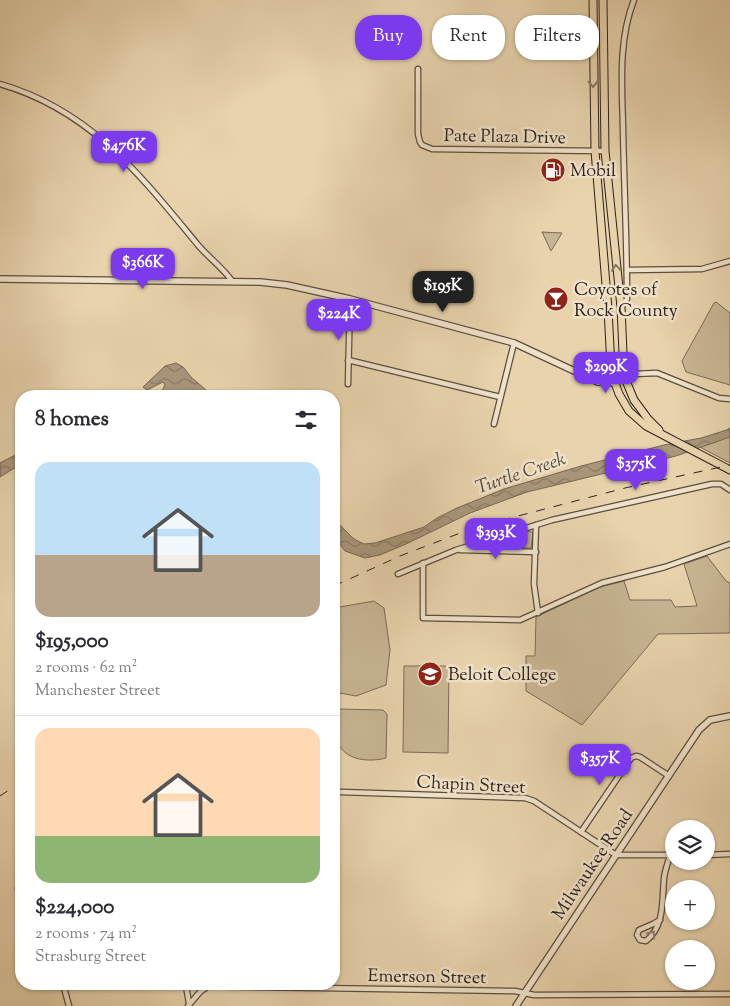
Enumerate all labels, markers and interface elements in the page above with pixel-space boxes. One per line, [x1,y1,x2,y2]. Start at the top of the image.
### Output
chip: Buy [355,15,422,60]
chip: Rent [432,15,505,60]
chip: Filters [515,15,599,60]
one-way arrow [588,80,598,88]
street label: Pate Plaza Drive [444,124,566,152]
pin: $476K [89,130,159,173]
text: $476K [102,135,146,158]
fuel station icon: Mobil [540,157,566,183]
place label: Mobil [570,159,616,185]
pin: $366K [108,248,178,290]
text: $366K [122,252,164,275]
one-way arrow [611,263,622,271]
pin: $195K [408,270,478,313]
text: $195K [424,275,462,298]
place label: Coyotes of Rock County [574,278,678,325]
bar icon: Coyotes of Rock County [543,286,569,312]
pin: $224K [304,298,374,341]
text: $224K [317,303,361,326]
pin: $299K [571,352,641,394]
text: $299K [584,356,628,379]
text: 8 homes [35,405,109,435]
icon: filters [292,406,320,434]
water label: Turtle Creek [472,446,570,502]
pin: $375K [601,448,671,491]
text: $375K [616,453,656,476]
icon: home [133,495,223,585]
pin: $393K [461,518,531,560]
text: $393K [476,522,516,545]
text: $195,000 [35,627,109,657]
text: 2 rooms · 62 m² [35,657,137,680]
school or university icon: Beloit College [417,661,443,687]
place label: Beloit College [448,663,556,689]
text: Manchester Street [35,680,160,703]
pin: $357K [565,744,635,786]
text: $357K [580,748,620,771]
icon: home [133,760,223,850]
street label: Chapin Street [416,770,526,802]
street label: Milwaukee Road [547,804,640,926]
map controls [665,820,715,990]
button: layers [665,820,715,870]
button: + [665,880,715,930]
text: $224,000 [35,893,114,923]
text: 2 rooms · 74 m² [35,923,137,946]
one-way arrow [646,930,655,940]
button: − [665,940,715,990]
text: Strasburg Street [35,946,146,969]
street label: Emerson Street [367,964,486,992]

